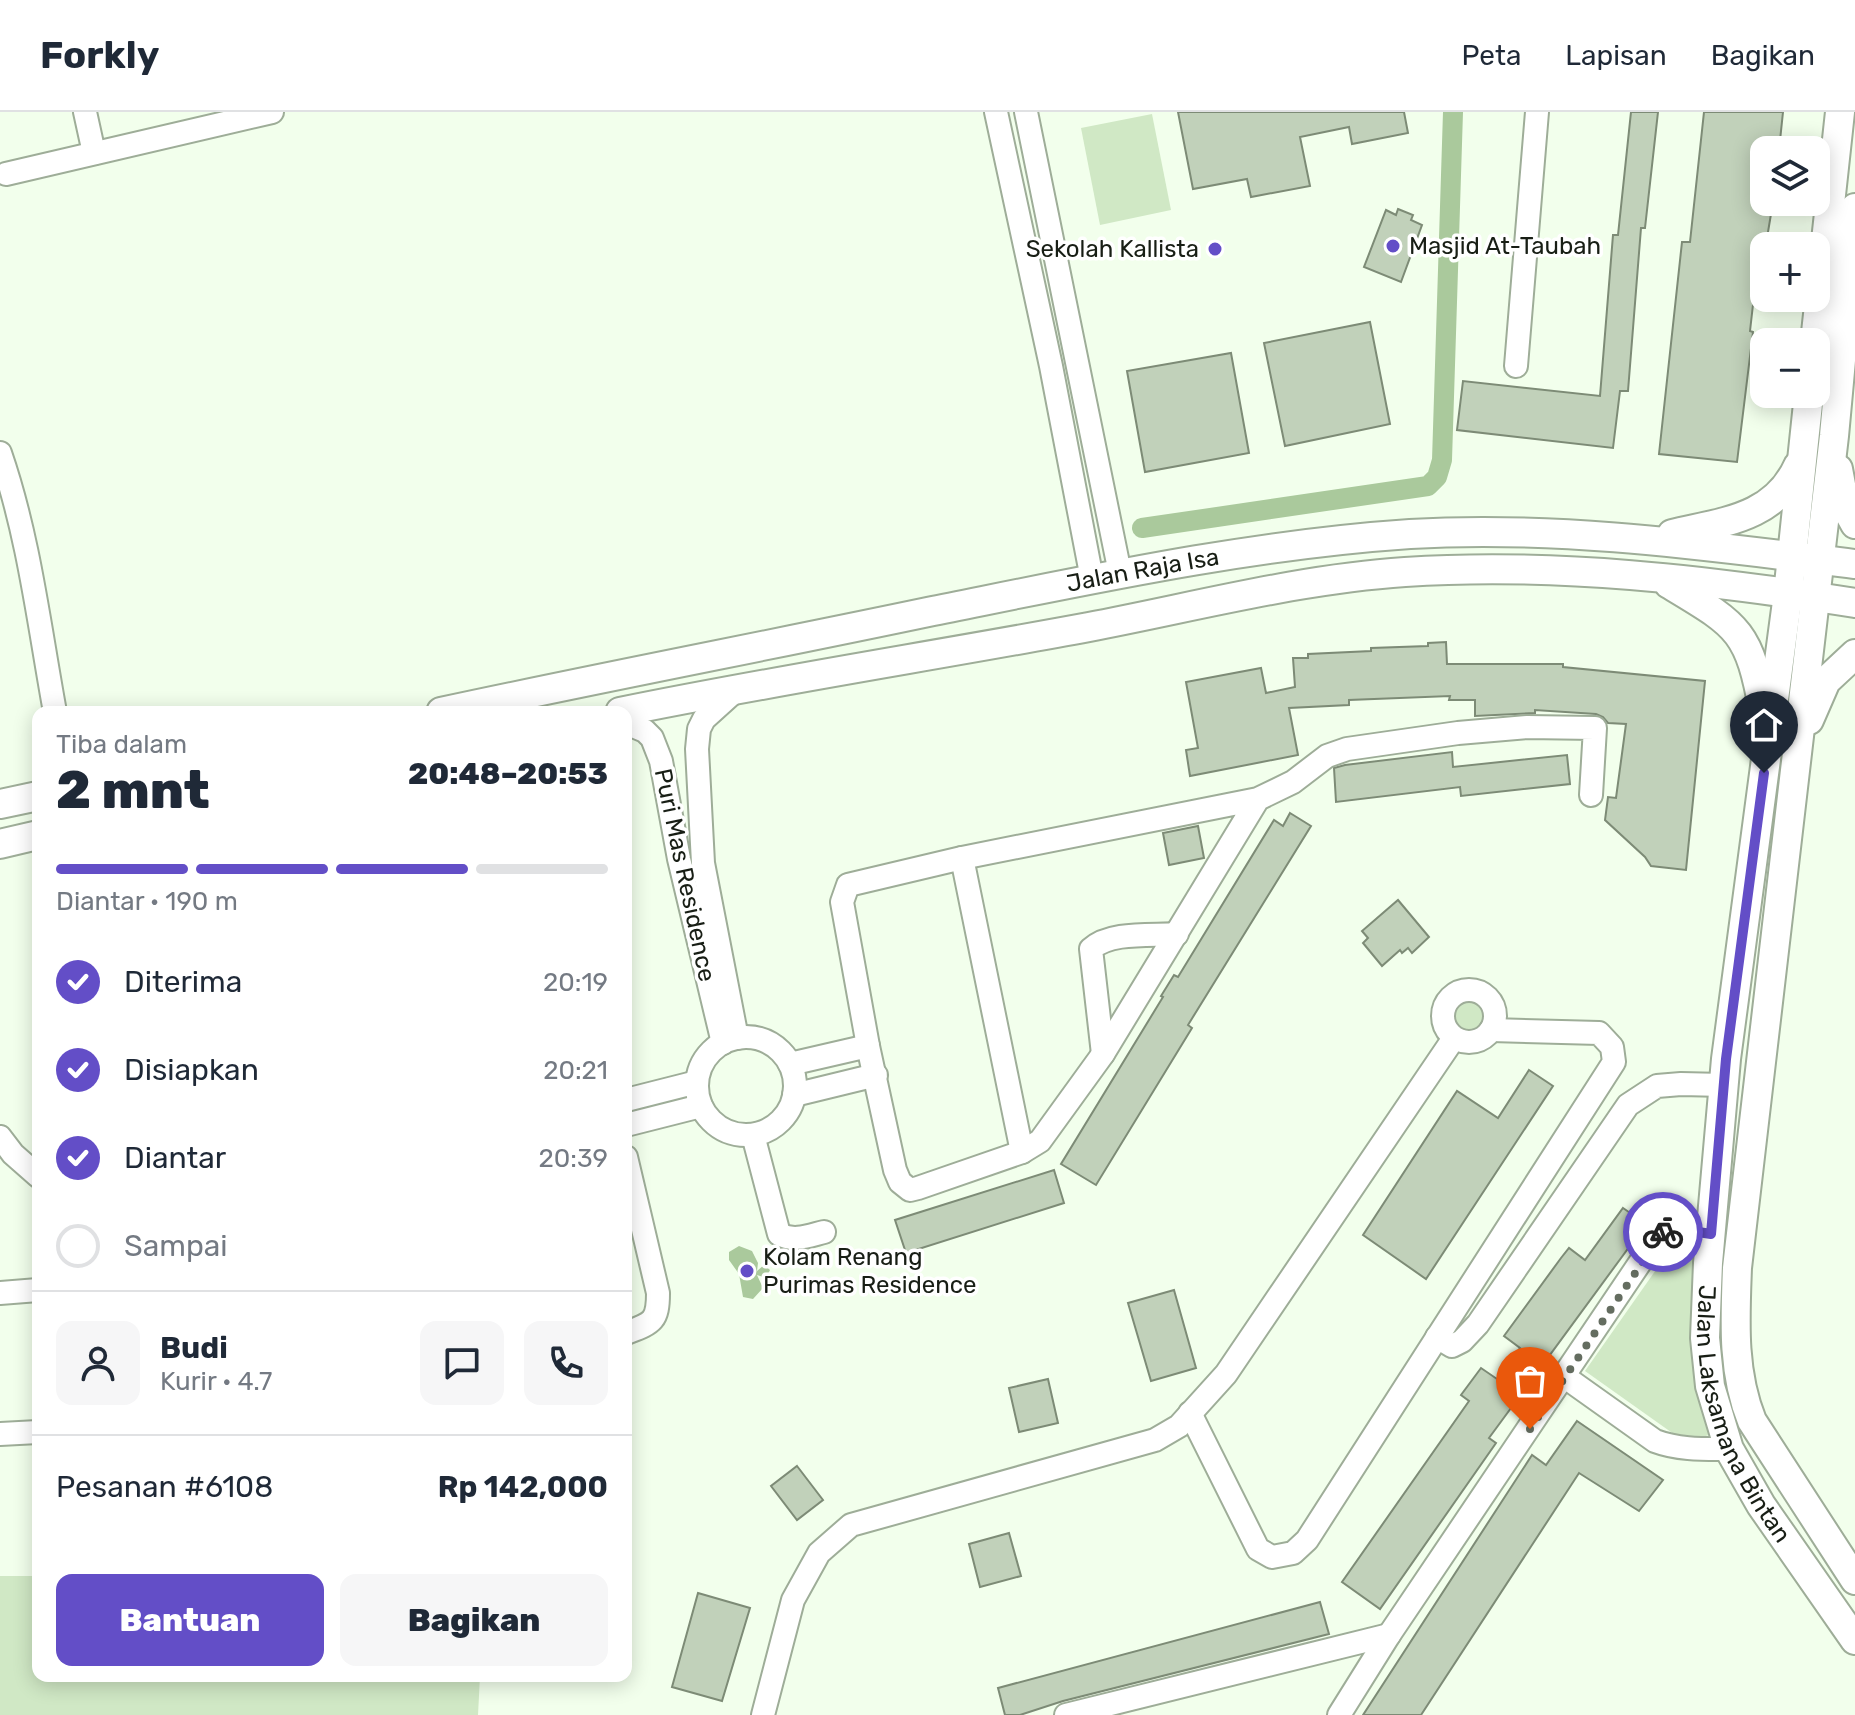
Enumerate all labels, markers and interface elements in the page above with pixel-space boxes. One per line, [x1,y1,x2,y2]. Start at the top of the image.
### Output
text: Forkly [40,32,159,78]
text: Peta [1462,39,1521,72]
text: Lapisan [1565,39,1667,72]
text: Bagikan [1711,39,1815,72]
map controls [1750,136,1830,408]
button: layers [1750,136,1830,216]
place label: Masjid At-Taubah [1409,232,1601,260]
button: + [1750,232,1830,312]
place label: Sekolah Kallista [1026,235,1199,263]
marker: Masjid At-Taubah [1384,237,1402,255]
marker: Sekolah Kallista [1206,240,1224,258]
button: − [1750,328,1830,408]
street label: Jalan Raja Isa [1064,543,1221,598]
pin [1730,691,1798,773]
icon: home [1742,703,1786,747]
text: Tiba dalam [56,729,187,760]
text: 20:48–20:53 [408,756,608,792]
text: 2 mnt [56,759,210,821]
street label: Puri Mas Residence [649,766,721,984]
text: Diantar · 190 m [56,886,238,917]
icon: check [56,960,100,1004]
text: Diterima [124,964,242,1000]
text: 20:19 [543,967,608,998]
icon: check [56,1048,100,1092]
text: Disiapkan [124,1052,259,1088]
text: 20:21 [543,1055,608,1086]
icon: check [56,1136,100,1180]
text: Diantar [124,1140,226,1176]
text: 20:39 [539,1143,608,1174]
courier [1623,1192,1703,1272]
icon: bike [1641,1210,1685,1254]
text: Sampai [124,1228,228,1264]
place label: Kolam Renang Purimas Residence [763,1243,977,1299]
marker: Kolam Renang Purimas Residence [738,1262,756,1280]
street label: Jalan Laksamana Bintan [1690,1284,1797,1548]
button: person [56,1321,140,1405]
button: chat [420,1321,504,1405]
button: phone [524,1321,608,1405]
text: Budi [160,1330,228,1366]
pin [1496,1347,1564,1429]
icon: bag [1508,1359,1552,1403]
text: Kurir · 4.7 [160,1366,272,1397]
text: Pesanan #6108 [56,1469,273,1505]
text: Rp 142,000 [438,1469,608,1505]
button: Bantuan [56,1574,324,1666]
button: Bagikan [340,1574,608,1666]

